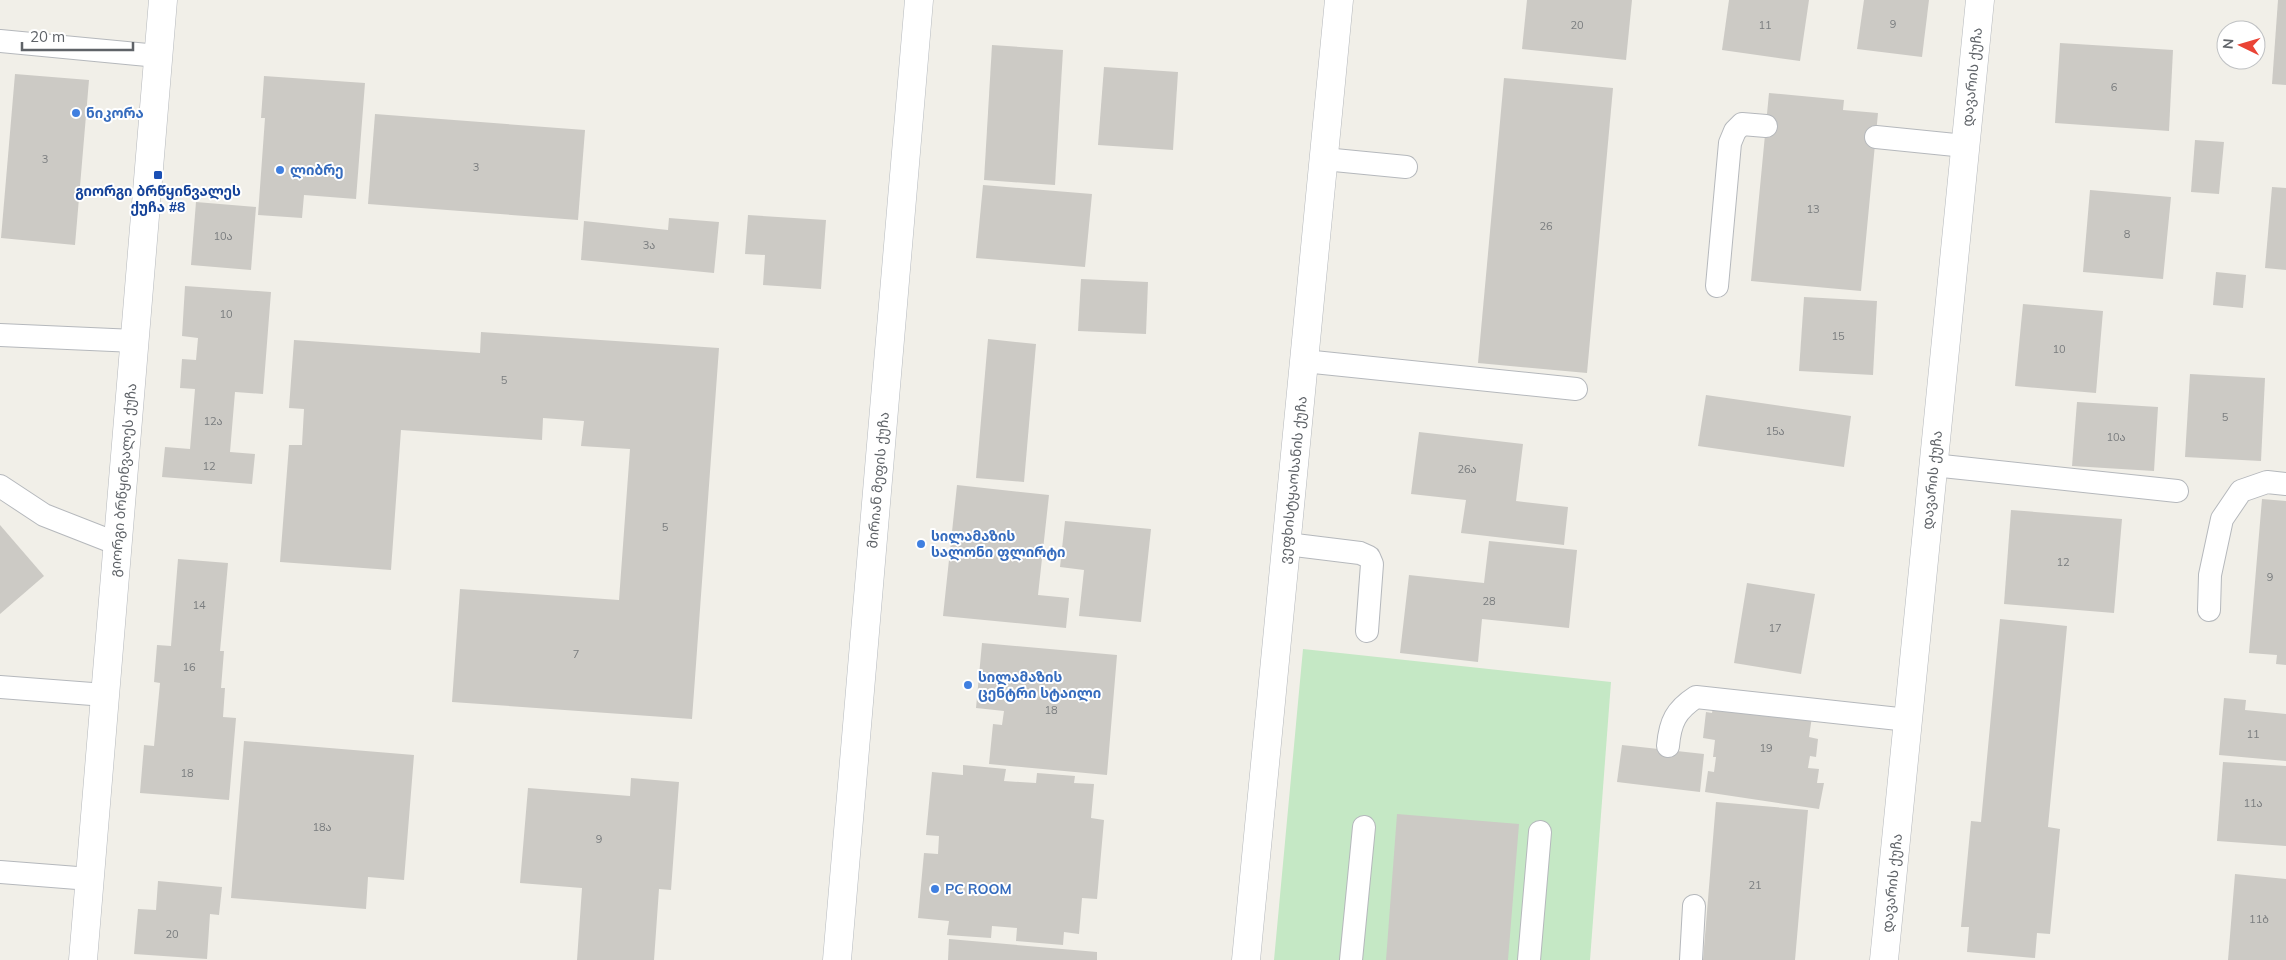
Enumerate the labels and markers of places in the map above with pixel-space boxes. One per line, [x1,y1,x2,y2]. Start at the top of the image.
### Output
place label: ნიკორა [86,104,144,122]
marker: ნიკორა [70,107,82,119]
place label: ლიბრე [290,161,344,179]
marker: ლიბრე [274,164,286,176]
marker: გიორგი ბრწყინვალეს ქუჩა #8 [152,169,164,181]
place label: გიორგი ბრწყინვალეს ქუჩა #8 [75,182,241,216]
place label: სილამაზის სალონი ფლირტი [931,527,1066,561]
marker: სილამაზის სალონი ფლირტი [915,538,927,550]
place label: სილამაზის ცენტრი სტაილი [978,668,1101,702]
marker: სილამაზის ცენტრი სტაილი [962,679,974,691]
place label: PC ROOM [945,880,1012,898]
marker: PC ROOM [929,883,941,895]

